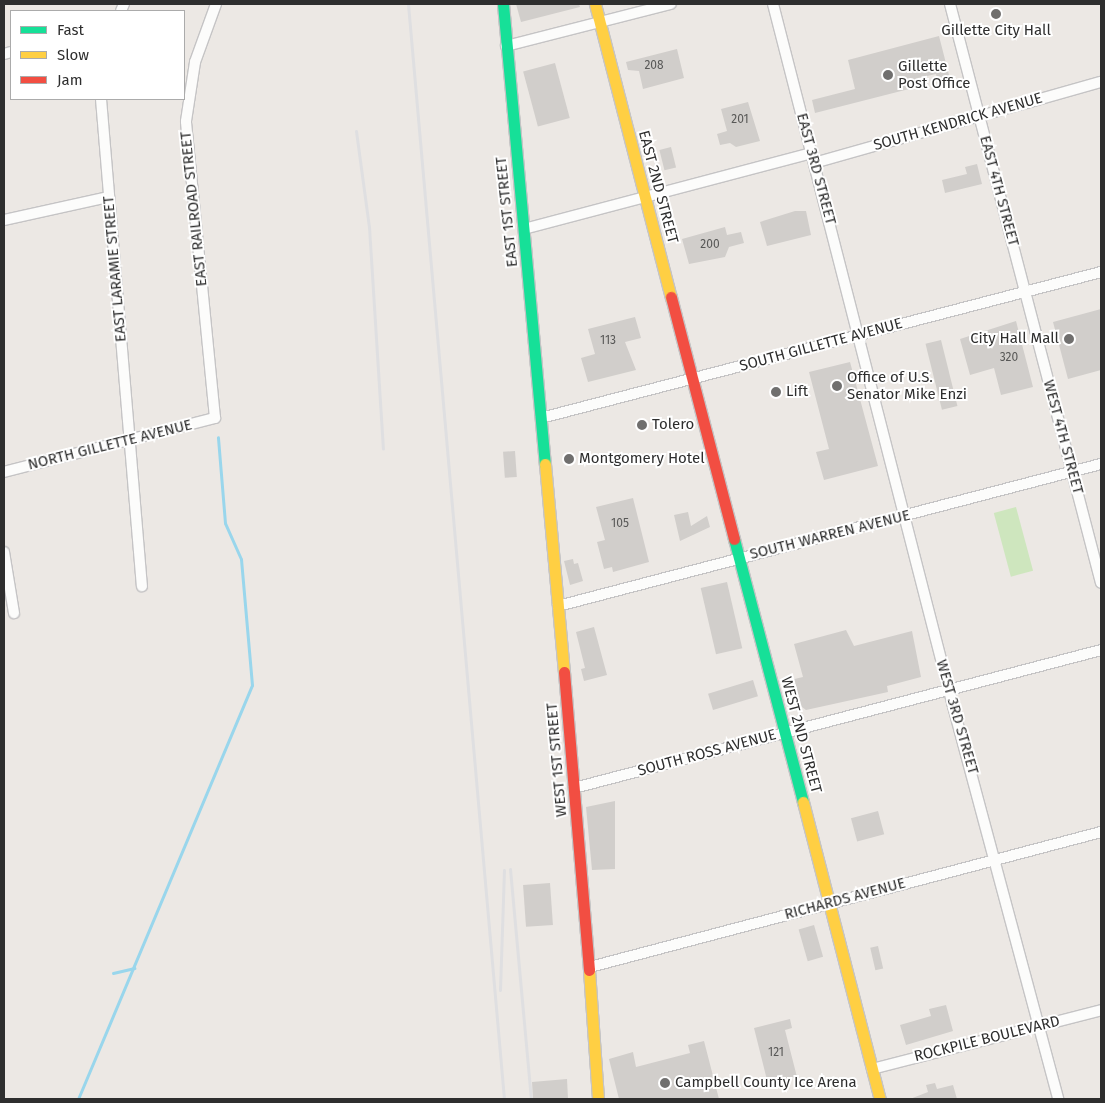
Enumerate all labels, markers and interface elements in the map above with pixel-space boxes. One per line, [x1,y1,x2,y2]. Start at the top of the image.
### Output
marker: Gillette City Hall [990,8,1002,20]
legend [10,10,185,100]
text: Fast [57,21,84,39]
place label: Gillette City Hall [941,22,1051,40]
text: Slow [57,46,89,64]
place label: Gillette Post Office [898,57,970,92]
house number: 208 [644,59,664,73]
marker: Gillette Post Office [882,69,894,81]
text: Jam [57,71,83,89]
street label: SOUTH KENDRICK AVENUE [871,89,1045,155]
street label: EAST 3RD STREET [792,111,840,227]
house number: 201 [731,113,749,127]
street label: EAST 2ND STREET [634,129,682,245]
street label: EAST RAILROAD STREET [177,131,211,287]
street label: EAST 4TH STREET [976,134,1022,248]
street label: EAST 1ST STREET [492,156,522,268]
street label: EAST LARAMIE STREET [100,195,130,343]
house number: 200 [700,238,720,252]
street label: SOUTH GILLETTE AVENUE [738,315,904,375]
place label: City Hall Mall [970,330,1059,348]
marker: City Hall Mall [1063,333,1075,345]
house number: 113 [600,334,616,348]
house number: 320 [1000,351,1018,365]
place label: Office of U.S. Senator Mike Enzi [847,368,967,403]
street label: WEST 4TH STREET [1039,378,1087,496]
marker: Office of U.S. Senator Mike Enzi [831,380,843,392]
place label: Lift [786,383,808,401]
marker: Lift [770,386,782,398]
street label: NORTH GILLETTE AVENUE [26,416,194,474]
place label: Tolero [652,416,694,434]
marker: Tolero [636,419,648,431]
place label: Montgomery Hotel [579,450,705,468]
marker: Montgomery Hotel [563,453,575,465]
street label: SOUTH WARREN AVENUE [748,506,912,564]
house number: 105 [611,517,629,531]
street label: WEST 3RD STREET [932,658,982,776]
street label: WEST 2ND STREET [777,675,825,795]
street label: WEST 1ST STREET [543,702,571,818]
street label: SOUTH ROSS AVENUE [636,726,778,780]
street label: RICHARDS AVENUE [783,874,907,924]
street label: ROCKPILE BOULEVARD [912,1012,1062,1066]
house number: 121 [768,1046,784,1060]
place label: Campbell County Ice Arena [675,1074,857,1092]
marker: Campbell County Ice Arena [659,1077,671,1089]

